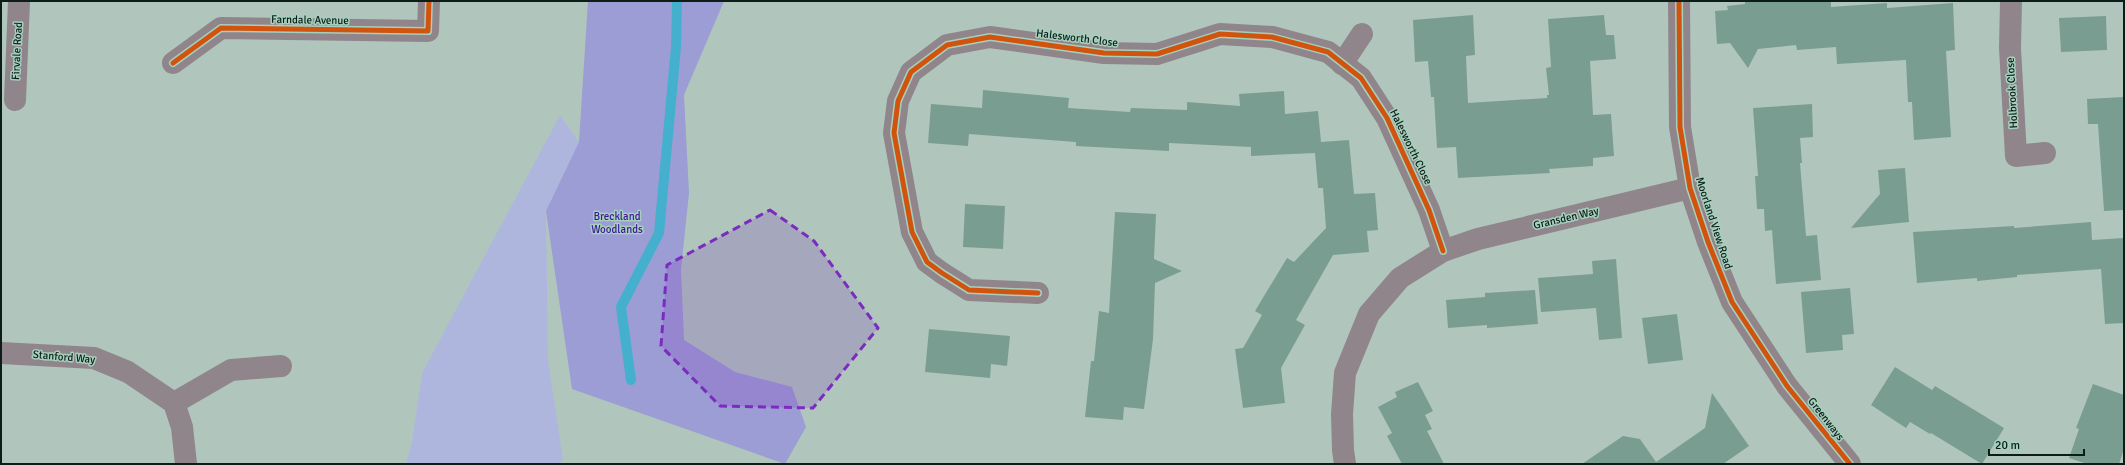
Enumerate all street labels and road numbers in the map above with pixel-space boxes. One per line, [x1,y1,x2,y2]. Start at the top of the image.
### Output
street label: Farndale Avenue [271,13,349,27]
street label: Firvale Road [9,21,25,80]
street label: Halesworth Close [1035,27,1119,49]
street label: Holbrook Close [2004,57,2020,129]
street label: Halesworth Close [1387,107,1435,187]
street label: Moorland View Road [1693,175,1735,271]
street label: Gransden Way [1532,204,1601,232]
street label: Stanford Way [32,348,97,366]
street label: Greenways [1805,395,1847,443]

